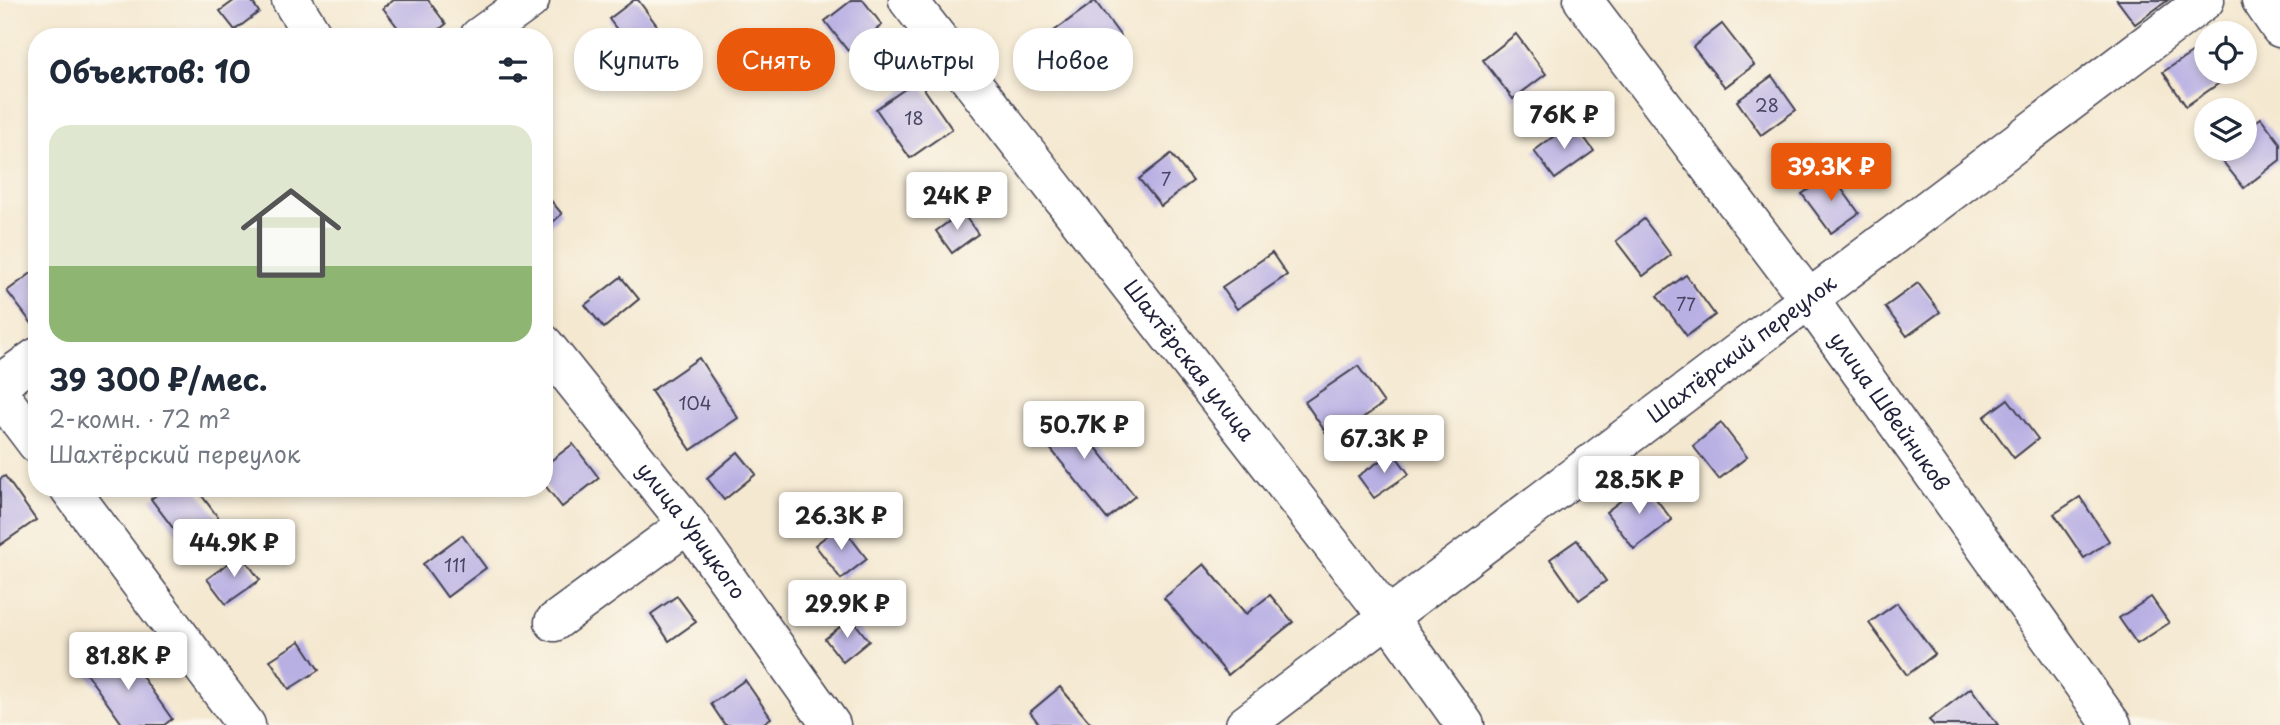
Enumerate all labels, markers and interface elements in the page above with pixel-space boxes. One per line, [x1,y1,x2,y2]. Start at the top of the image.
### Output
map controls [2194,21,2257,161]
button: locate [2194,21,2257,84]
chip: Купить [574,28,703,91]
chip: Снять [717,28,835,91]
chip: Фильтры [849,28,999,91]
chip: Новое [1013,28,1133,91]
text: Объектов: 10 [49,48,251,93]
icon: filters [494,51,532,89]
house number: 28 [1755,91,1779,118]
pin: 76K ₽ [1515,92,1613,151]
text: 76K ₽ [1530,96,1598,131]
button: layers [2194,98,2257,161]
house number: 18 [904,104,924,131]
pin: 39.3K ₽ [1766,144,1896,203]
text: 39.3K ₽ [1787,148,1875,183]
house number: 7 [1161,165,1171,192]
icon: home [228,170,354,296]
pin: 24K ₽ [908,173,1006,232]
text: 24K ₽ [922,177,992,212]
street label: Шахтёрский переулок [1640,266,1843,430]
street label: Шахтёрская улица [1117,272,1264,448]
house number: 77 [1676,290,1696,317]
street label: улица Швейников [1823,324,1958,497]
text: 39 300 ₽/мес. [49,356,267,401]
house number: 104 [678,389,712,416]
text: 2-комн. · 72 m² [49,401,231,436]
pin: 50.7K ₽ [1019,402,1149,461]
text: 50.7K ₽ [1039,406,1129,441]
pin: 67.3K ₽ [1319,416,1449,475]
text: 67.3K ₽ [1340,420,1428,455]
text: Шахтёрский переулок [49,436,300,471]
street label: улица Урицкого [630,454,755,605]
pin: 28.5K ₽ [1574,456,1704,516]
text: 28.5K ₽ [1594,461,1684,496]
pin: 26.3K ₽ [776,492,906,552]
text: 26.3K ₽ [795,497,887,532]
pin: 44.9K ₽ [169,520,299,579]
text: 44.9K ₽ [189,524,279,559]
house number: 111 [444,551,466,578]
pin: 29.9K ₽ [782,580,912,640]
text: 29.9K ₽ [804,585,890,620]
pin: 81.8K ₽ [63,632,193,692]
text: 81.8K ₽ [85,637,171,672]

